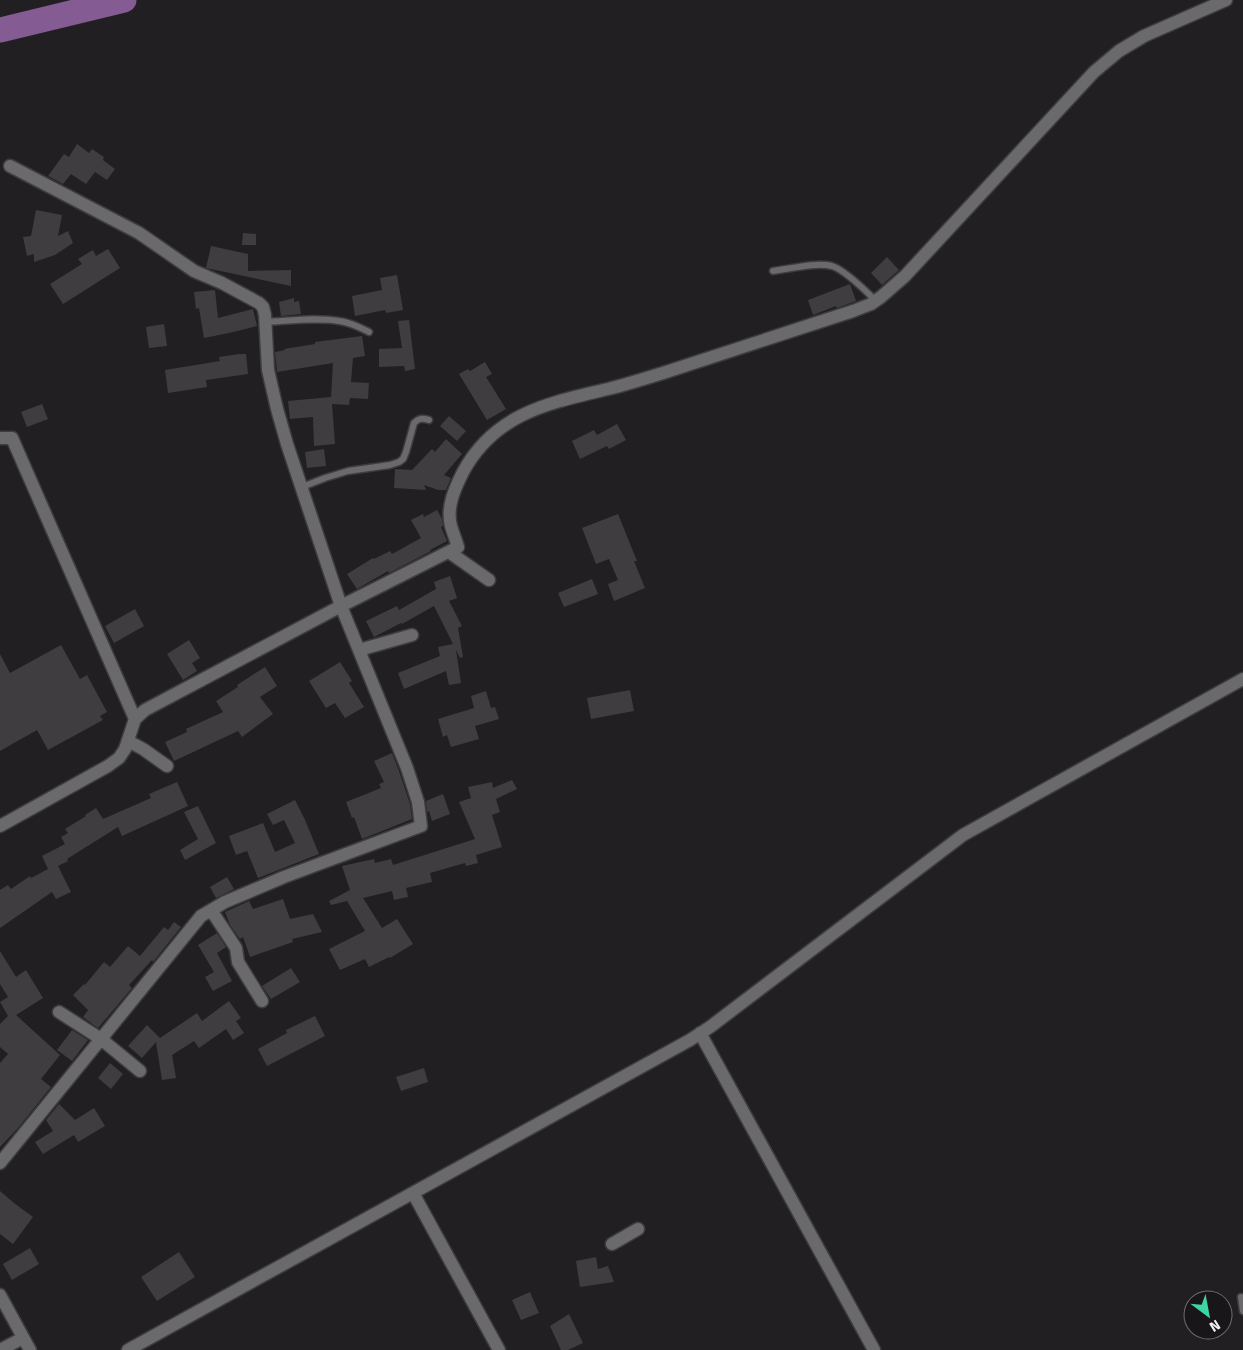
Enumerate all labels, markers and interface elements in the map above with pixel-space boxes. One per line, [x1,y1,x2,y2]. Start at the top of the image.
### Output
north arrow [1183,1290,1233,1340]
text: N [1206,1316,1223,1335]

